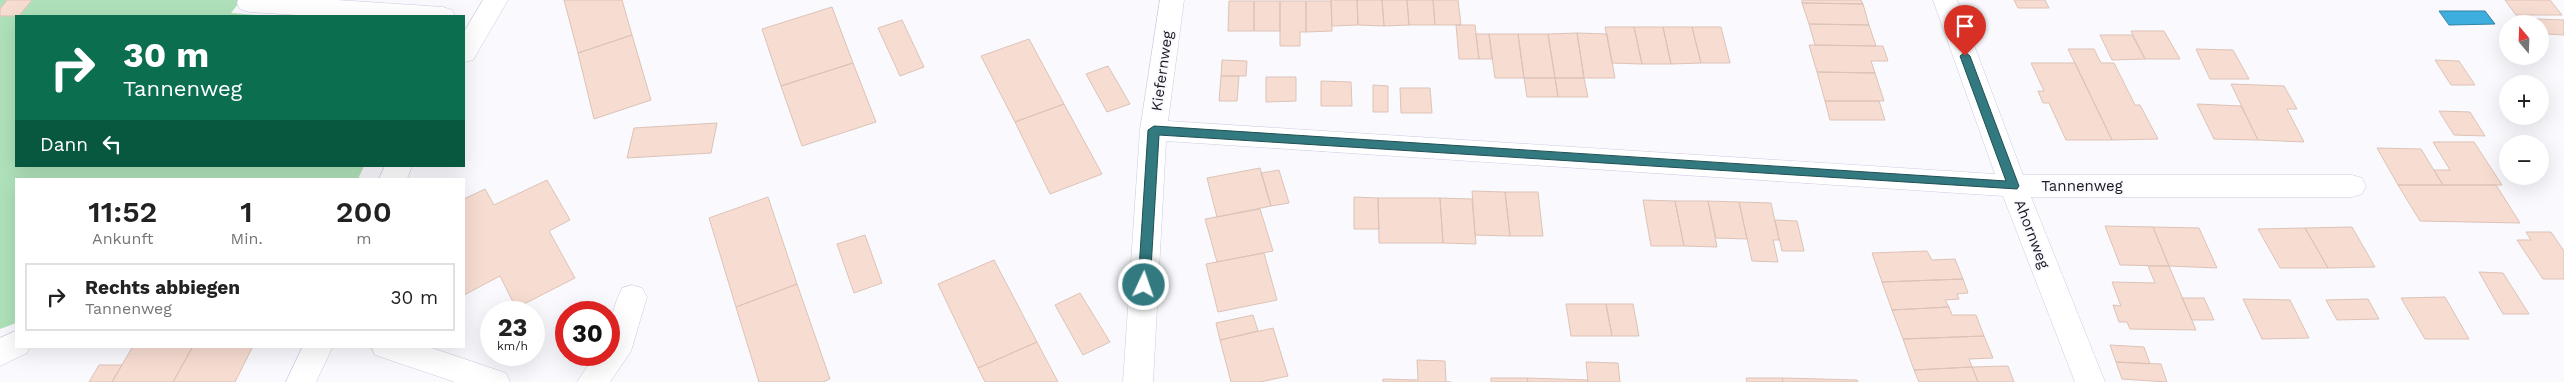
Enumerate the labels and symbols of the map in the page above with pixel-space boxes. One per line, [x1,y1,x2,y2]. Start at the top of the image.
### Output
pin [1944,5,1986,56]
north arrow [2499,15,2549,65]
street label: Kiefernweg [1147,30,1177,112]
street label: Tannenweg [2041,177,2123,195]
street label: Ahornweg [2011,197,2053,271]
position arrow [1117,258,1169,310]
speed limit sign: 30 [555,301,620,366]

